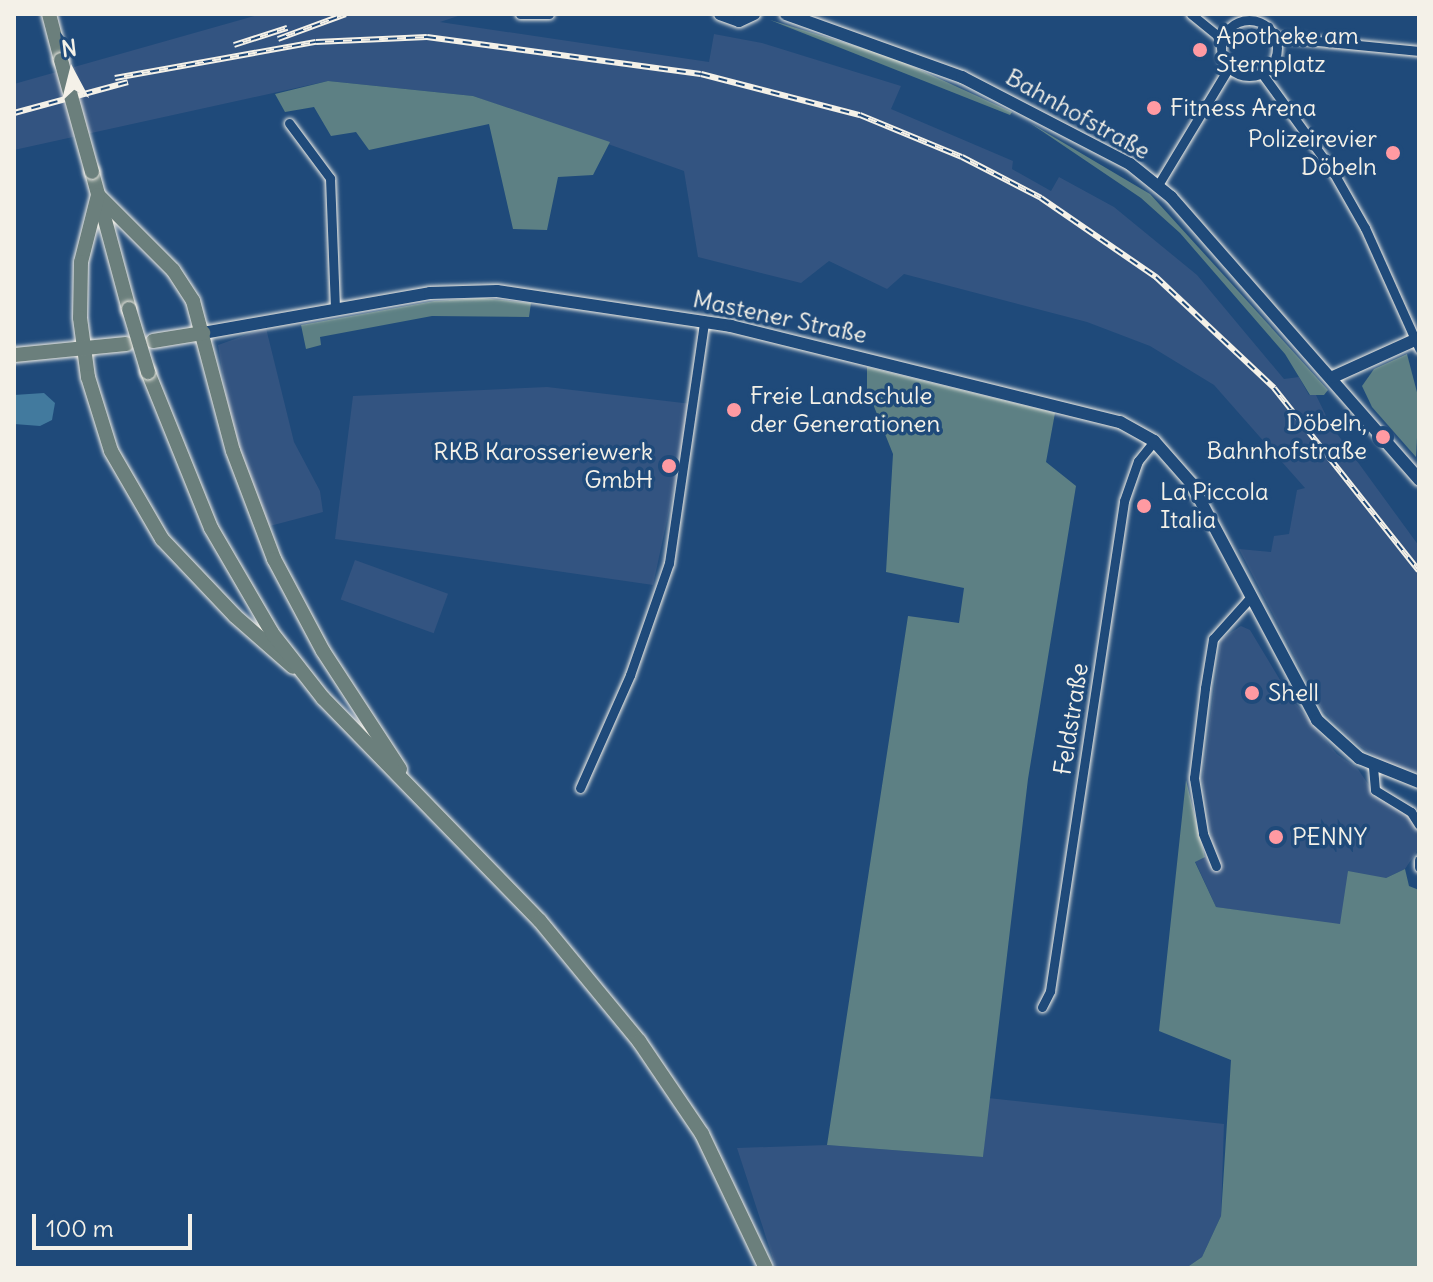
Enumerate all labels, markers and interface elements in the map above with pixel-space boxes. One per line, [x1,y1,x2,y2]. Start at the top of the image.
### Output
place label: Apotheke am Sternplatz [1216,22,1359,78]
north arrow [32,32,112,112]
text: N [60,33,78,63]
marker: Apotheke am Sternplatz [1191,41,1209,59]
street label: Bahnhofstraße [1001,63,1155,165]
place label: Fitness Arena [1170,94,1316,122]
marker: Fitness Arena [1145,99,1163,117]
place label: Polizeirevier Döbeln [1248,125,1377,181]
marker: Polizeirevier Döbeln [1384,144,1402,162]
street label: Mastener Straße [690,284,870,350]
place label: Freie Landschule der Generationen [750,382,940,438]
marker: Freie Landschule der Generationen [725,401,743,419]
place label: Döbeln, Bahnhofstraße [1207,409,1367,465]
marker: Döbeln, Bahnhofstraße [1374,428,1392,446]
place label: RKB Karosseriewerk GmbH [433,438,653,494]
marker: RKB Karosseriewerk GmbH [660,457,678,475]
place label: La Piccola Italia [1160,478,1269,534]
marker: La Piccola Italia [1135,497,1153,515]
street label: Feldstraße [1048,661,1094,777]
place label: Shell [1268,679,1319,707]
marker: Shell [1243,684,1261,702]
place label: PENNY [1292,823,1367,851]
marker: PENNY [1267,828,1285,846]
scale bar [36,1198,196,1248]
text: 100 m [46,1213,114,1243]

